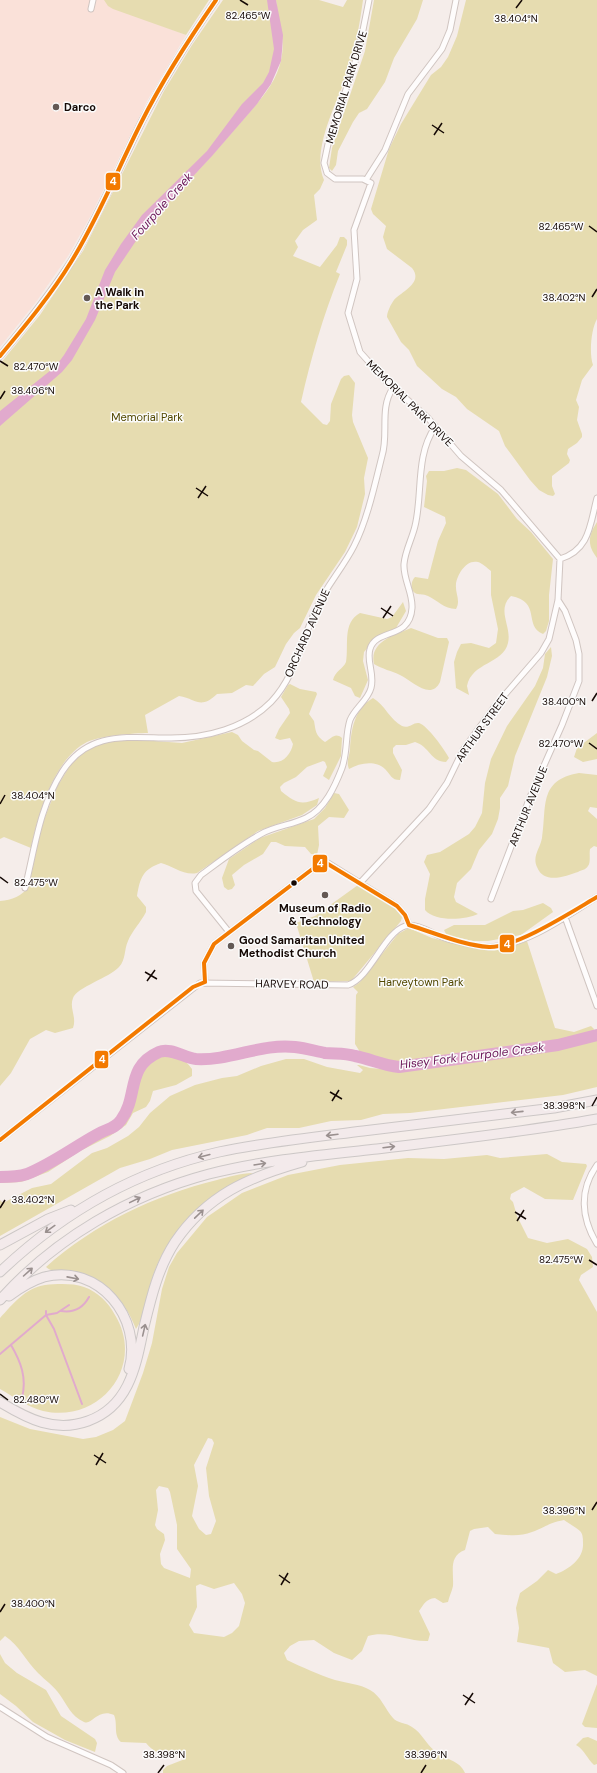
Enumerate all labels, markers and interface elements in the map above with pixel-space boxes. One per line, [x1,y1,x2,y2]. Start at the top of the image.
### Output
text: 82.465°W [225,9,271,22]
text: 38.404°N [494,12,538,25]
street label: MEMORIAL PARK DRIVE [322,29,370,145]
place label: Darco [64,100,96,114]
marker: Darco [51,102,61,112]
water label: Fourpole Creek [128,169,197,243]
line badge: 4 [105,172,121,191]
text: 4 [109,174,117,188]
text: 82.465°W [538,220,584,233]
place label: A Walk in the Park [95,285,144,312]
text: 38.402°N [543,291,586,304]
marker: A Walk in the Park [82,293,92,303]
street label: MEMORIAL PARK DRIVE [364,357,456,449]
text: 82.470°W [14,360,59,373]
text: 38.406°N [11,384,55,397]
park label: Memorial Park [111,410,183,424]
street label: ORCHARD AVENUE [281,586,333,680]
street label: ARTHUR STREET [452,690,512,764]
text: 38.400°N [542,695,586,708]
text: 82.470°W [539,737,584,750]
street label: ARTHUR AVENUE [506,764,550,848]
text: 38.404°N [11,789,55,802]
line badge: 4 [312,854,328,873]
text: 4 [316,856,324,870]
text: 82.475°W [14,876,58,889]
unlabelled marker [289,878,299,888]
marker: Museum of Radio & Technology [320,890,330,900]
place label: Museum of Radio & Technology [279,901,371,928]
place label: Good Samaritan United Methodist Church [239,933,365,960]
line badge: 4 [499,934,515,953]
text: 4 [503,937,511,951]
marker: Good Samaritan United Methodist Church [226,941,236,951]
park label: Harveytown Park [378,975,464,989]
street label: HARVEY ROAD [255,976,329,992]
water label: Hisey Fork Fourpole Creek [399,1039,546,1073]
line badge: 4 [94,1050,109,1069]
text: 4 [98,1052,106,1066]
text: 38.398°N [543,1099,585,1112]
one-way arrow [511,1108,524,1116]
one-way arrow [326,1131,339,1139]
one-way arrow [382,1143,395,1151]
one-way arrow [198,1153,211,1160]
one-way arrow [253,1160,266,1168]
text: 38.402°N [12,1193,55,1206]
one-way arrow [129,1196,141,1203]
one-way arrow [194,1209,204,1219]
one-way arrow [45,1225,56,1234]
text: 82.475°W [539,1253,583,1266]
one-way arrow [22,1268,33,1277]
one-way arrow [66,1274,79,1282]
one-way arrow [140,1323,148,1336]
text: 82.480°W [13,1393,59,1406]
text: 38.396°N [543,1504,585,1517]
text: 38.400°N [11,1597,55,1610]
text: 38.398°N [143,1748,185,1761]
text: 38.396°N [405,1748,447,1761]

